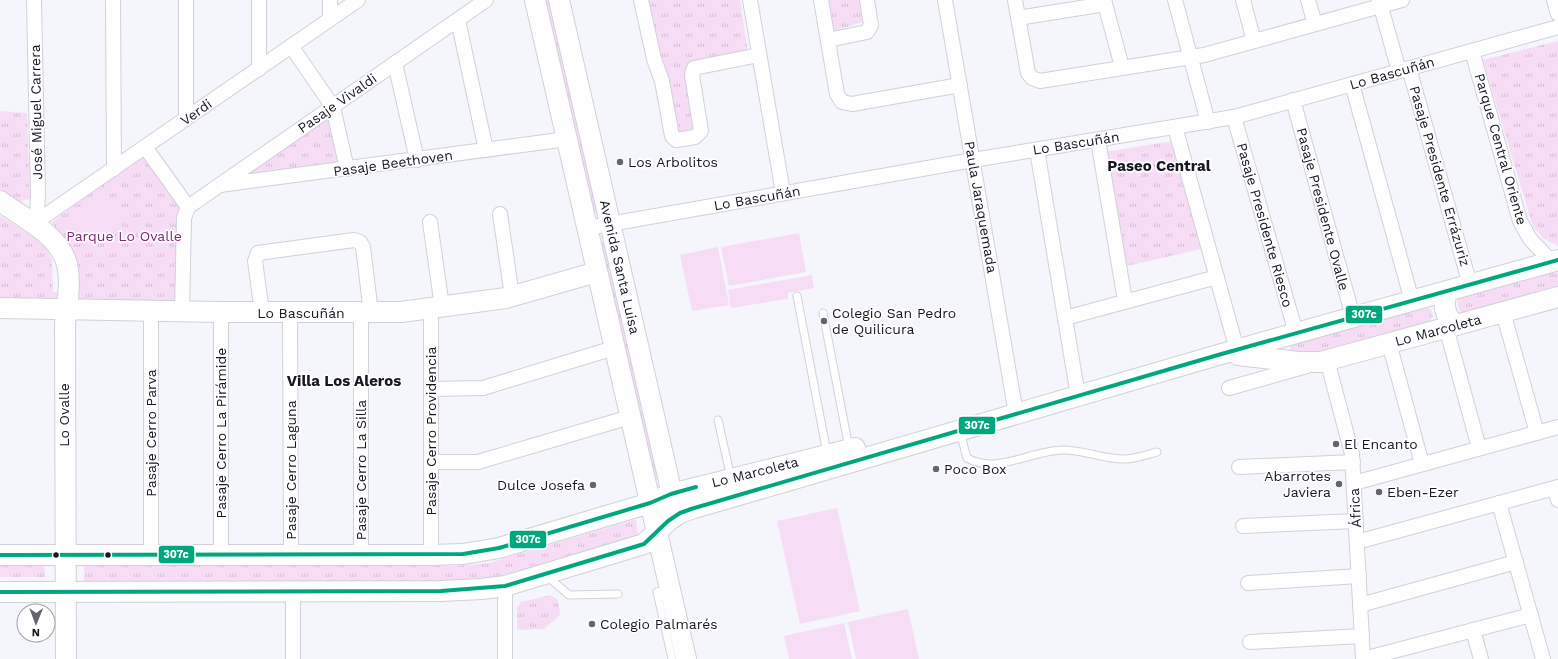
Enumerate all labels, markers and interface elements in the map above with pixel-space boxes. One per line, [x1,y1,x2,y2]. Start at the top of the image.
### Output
street label: José Miguel Carrera [27,44,45,180]
street label: Lo Bascuñán [1348,53,1436,93]
street label: Pasaje Vivaldi [295,70,379,136]
street label: Parque Central Oriente [1472,71,1530,227]
street label: Pasaje Presidente Errázuriz [1407,84,1473,268]
street label: Verdi [177,96,215,128]
street label: Pasaje Presidente Ovalle [1294,126,1352,292]
street label: Lo Bascuñán [1032,128,1120,158]
street label: Paula Jaraquemada [961,140,1001,274]
street label: Pasaje Presidente Riesco [1234,141,1296,309]
street label: Pasaje Beethoven [332,147,454,179]
place label: Los Arbolitos [628,154,718,170]
marker: Los Arbolitos [615,157,625,167]
district label: Paseo Central [1107,157,1211,175]
street label: Lo Bascuñán [713,183,801,213]
street label: Avenida Santa Luisa [597,198,643,336]
park label: Parque Lo Ovalle [66,228,182,244]
street label: Lo Bascuñán [257,305,345,321]
place label: Colegio San Pedro de Quilicura [832,305,956,337]
line badge: 307c [1345,305,1383,324]
text: 307c [1351,308,1377,321]
street label: Lo Marcoleta [1393,311,1483,349]
marker: Colegio San Pedro de Quilicura [819,316,829,326]
street label: Pasaje Cerro Providencia [423,347,439,515]
street label: Pasaje Cerro La Pirámide [213,348,229,518]
street label: Pasaje Cerro Parva [143,369,159,497]
district label: Villa Los Aleros [287,372,401,390]
street label: Lo Ovalle [56,383,72,447]
street label: Pasaje Cerro Laguna [283,400,299,540]
street label: Pasaje Cerro La Silla [353,400,369,540]
line badge: 307c [958,416,996,435]
text: 307c [964,419,990,432]
place label: El Encanto [1344,436,1418,452]
marker: El Encanto [1331,439,1341,449]
street label: Lo Marcoleta [710,453,800,491]
place label: Poco Box [944,461,1007,477]
marker: Poco Box [931,464,941,474]
place label: Abarrotes Javiera [1264,468,1331,500]
place label: Dulce Josefa [497,477,585,493]
marker: Abarrotes Javiera [1334,479,1344,489]
marker: Dulce Josefa [588,480,598,490]
place label: Eben-Ezer [1387,484,1459,500]
marker: Eben-Ezer [1374,487,1384,497]
street label: África [1346,488,1364,528]
line badge: 307c [509,530,547,549]
text: 307c [515,533,541,546]
line badge: 307c [158,545,195,564]
text: 307c [163,548,189,561]
unlabelled marker [51,550,61,560]
unlabelled marker [103,550,113,560]
north arrow [16,603,56,643]
place label: Colegio Palmarés [600,616,718,632]
marker: Colegio Palmarés [587,619,597,629]
text: N [32,626,40,639]

